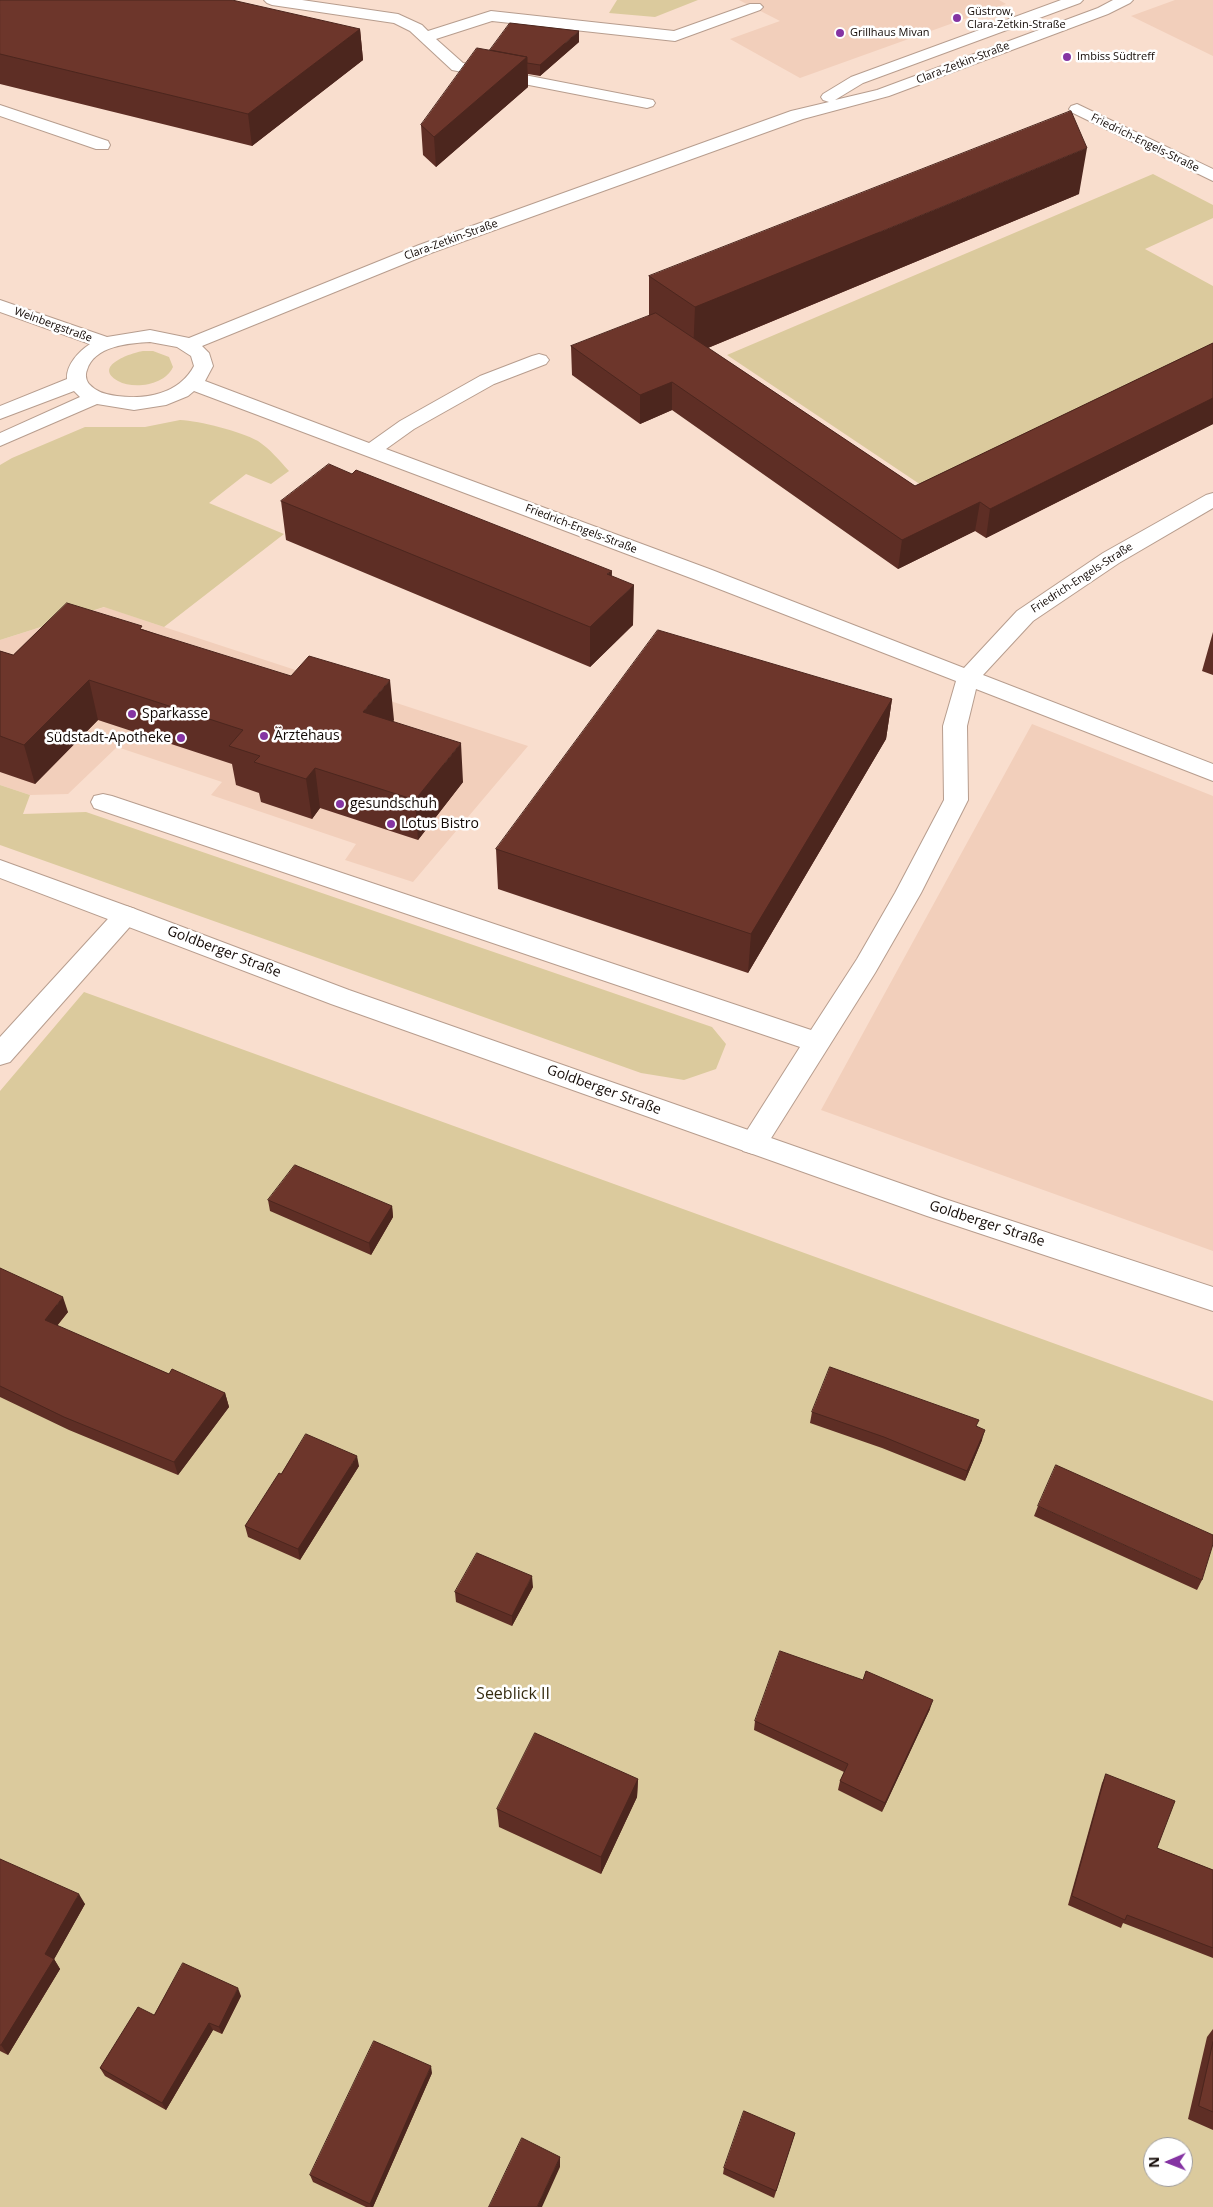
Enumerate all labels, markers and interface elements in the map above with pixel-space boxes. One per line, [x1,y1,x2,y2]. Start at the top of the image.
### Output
place label: Güstrow, Clara-Zetkin-Straße [967,5,1066,31]
marker: Güstrow, Clara-Zetkin-Straße [951,12,963,24]
place label: Grillhaus Mivan [850,26,930,40]
marker: Grillhaus Mivan [834,27,846,39]
street label: Clara-Zetkin-Straße [915,39,1011,87]
place label: Imbiss Südtreff [1077,50,1155,64]
marker: Imbiss Südtreff [1061,51,1073,63]
street label: Friedrich-Engels-Straße [1089,111,1201,175]
street label: Clara-Zetkin-Straße [402,217,500,263]
street label: Weinbergstraße [12,305,94,345]
street label: Friedrich-Engels-Straße [523,502,639,556]
street label: Friedrich-Engels-Straße [1029,540,1135,616]
place label: Sparkasse [142,706,208,722]
marker: Sparkasse [126,708,138,720]
place label: Ärztehaus [274,728,340,744]
place label: Südstadt-Apotheke [46,730,171,746]
marker: Ärztehaus [258,730,270,742]
marker: Südstadt-Apotheke [175,732,187,744]
place label: gesundschuh [350,796,437,812]
marker: gesundschuh [334,798,346,810]
place label: Lotus Bistro [401,816,479,832]
marker: Lotus Bistro [385,818,397,830]
street label: Goldberger Straße [165,923,283,981]
street label: Goldberger Straße [545,1062,663,1118]
street label: Goldberger Straße [927,1197,1047,1251]
park label: Seeblick II [476,1684,550,1704]
north arrow [1143,2137,1193,2187]
text: N [1144,2156,1163,2168]

